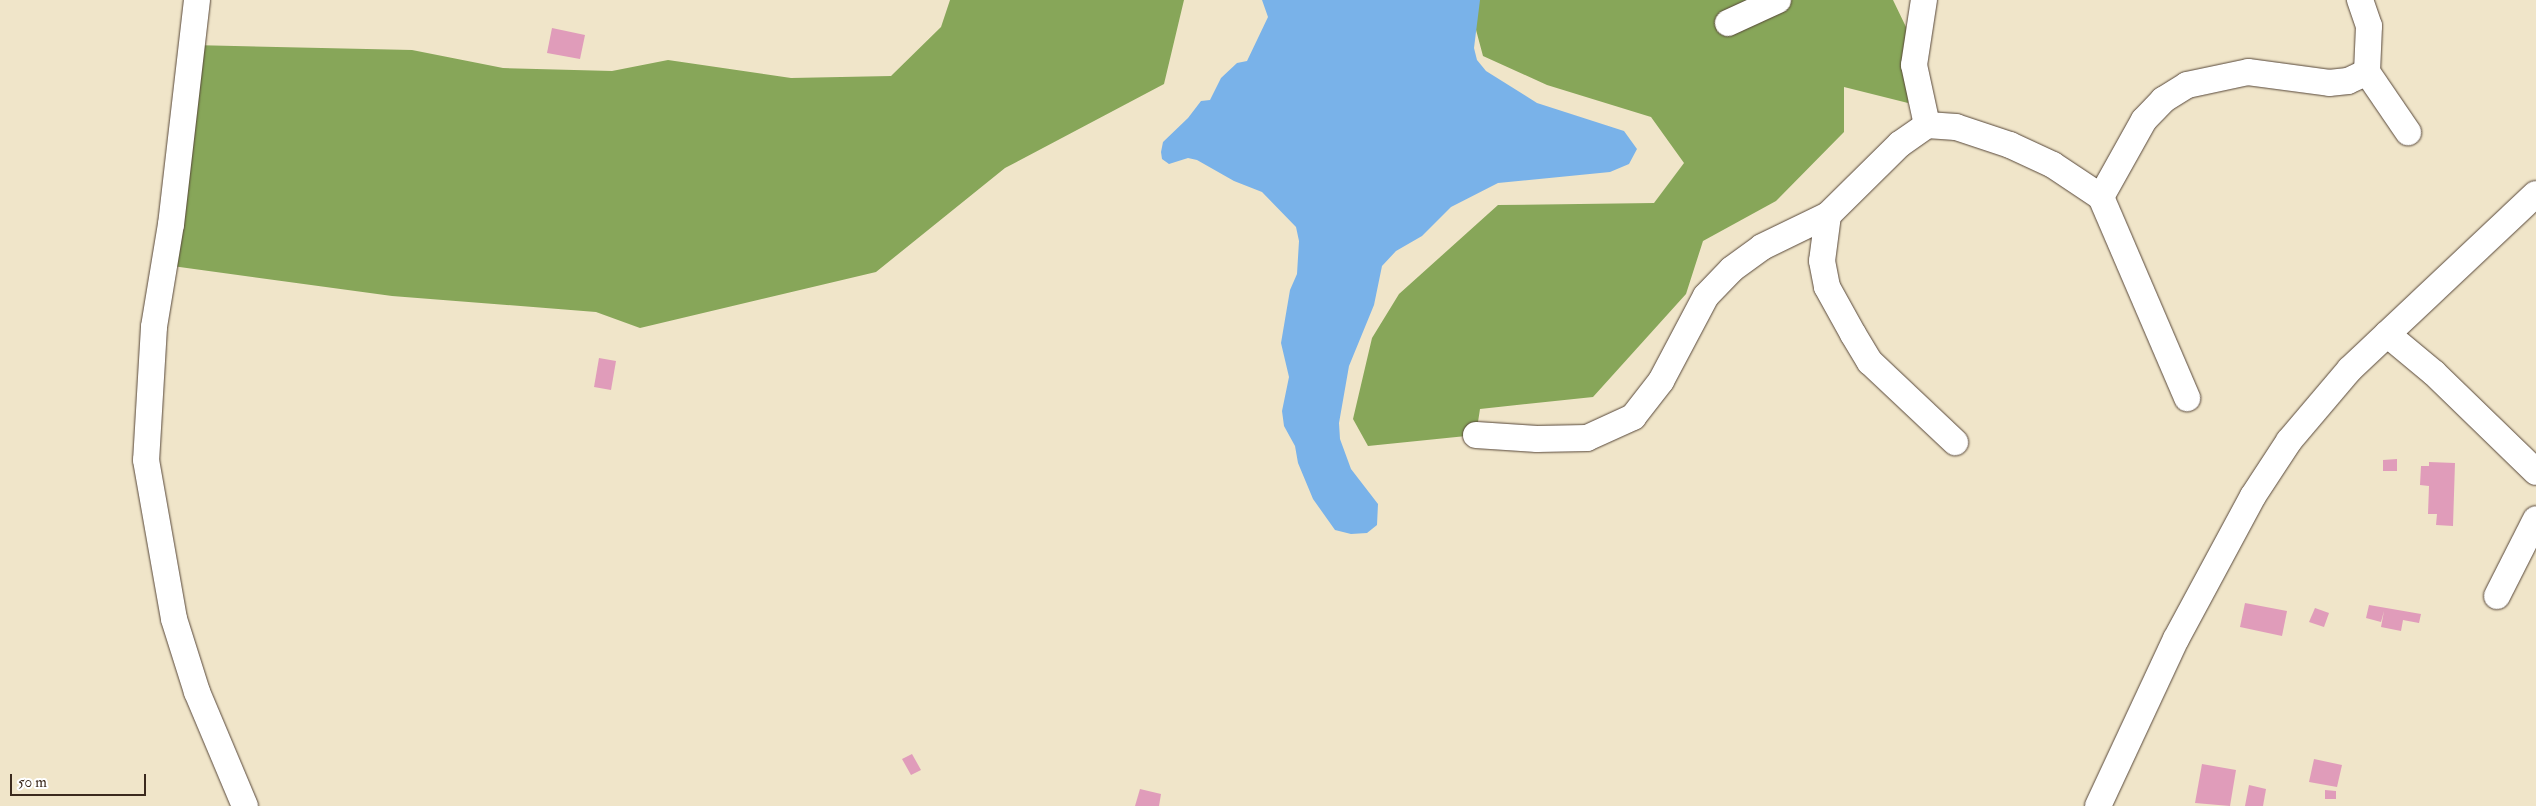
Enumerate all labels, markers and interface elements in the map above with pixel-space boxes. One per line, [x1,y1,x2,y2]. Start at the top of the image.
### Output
scale bar [12,764,149,796]
text: 50 m [18,773,47,792]

